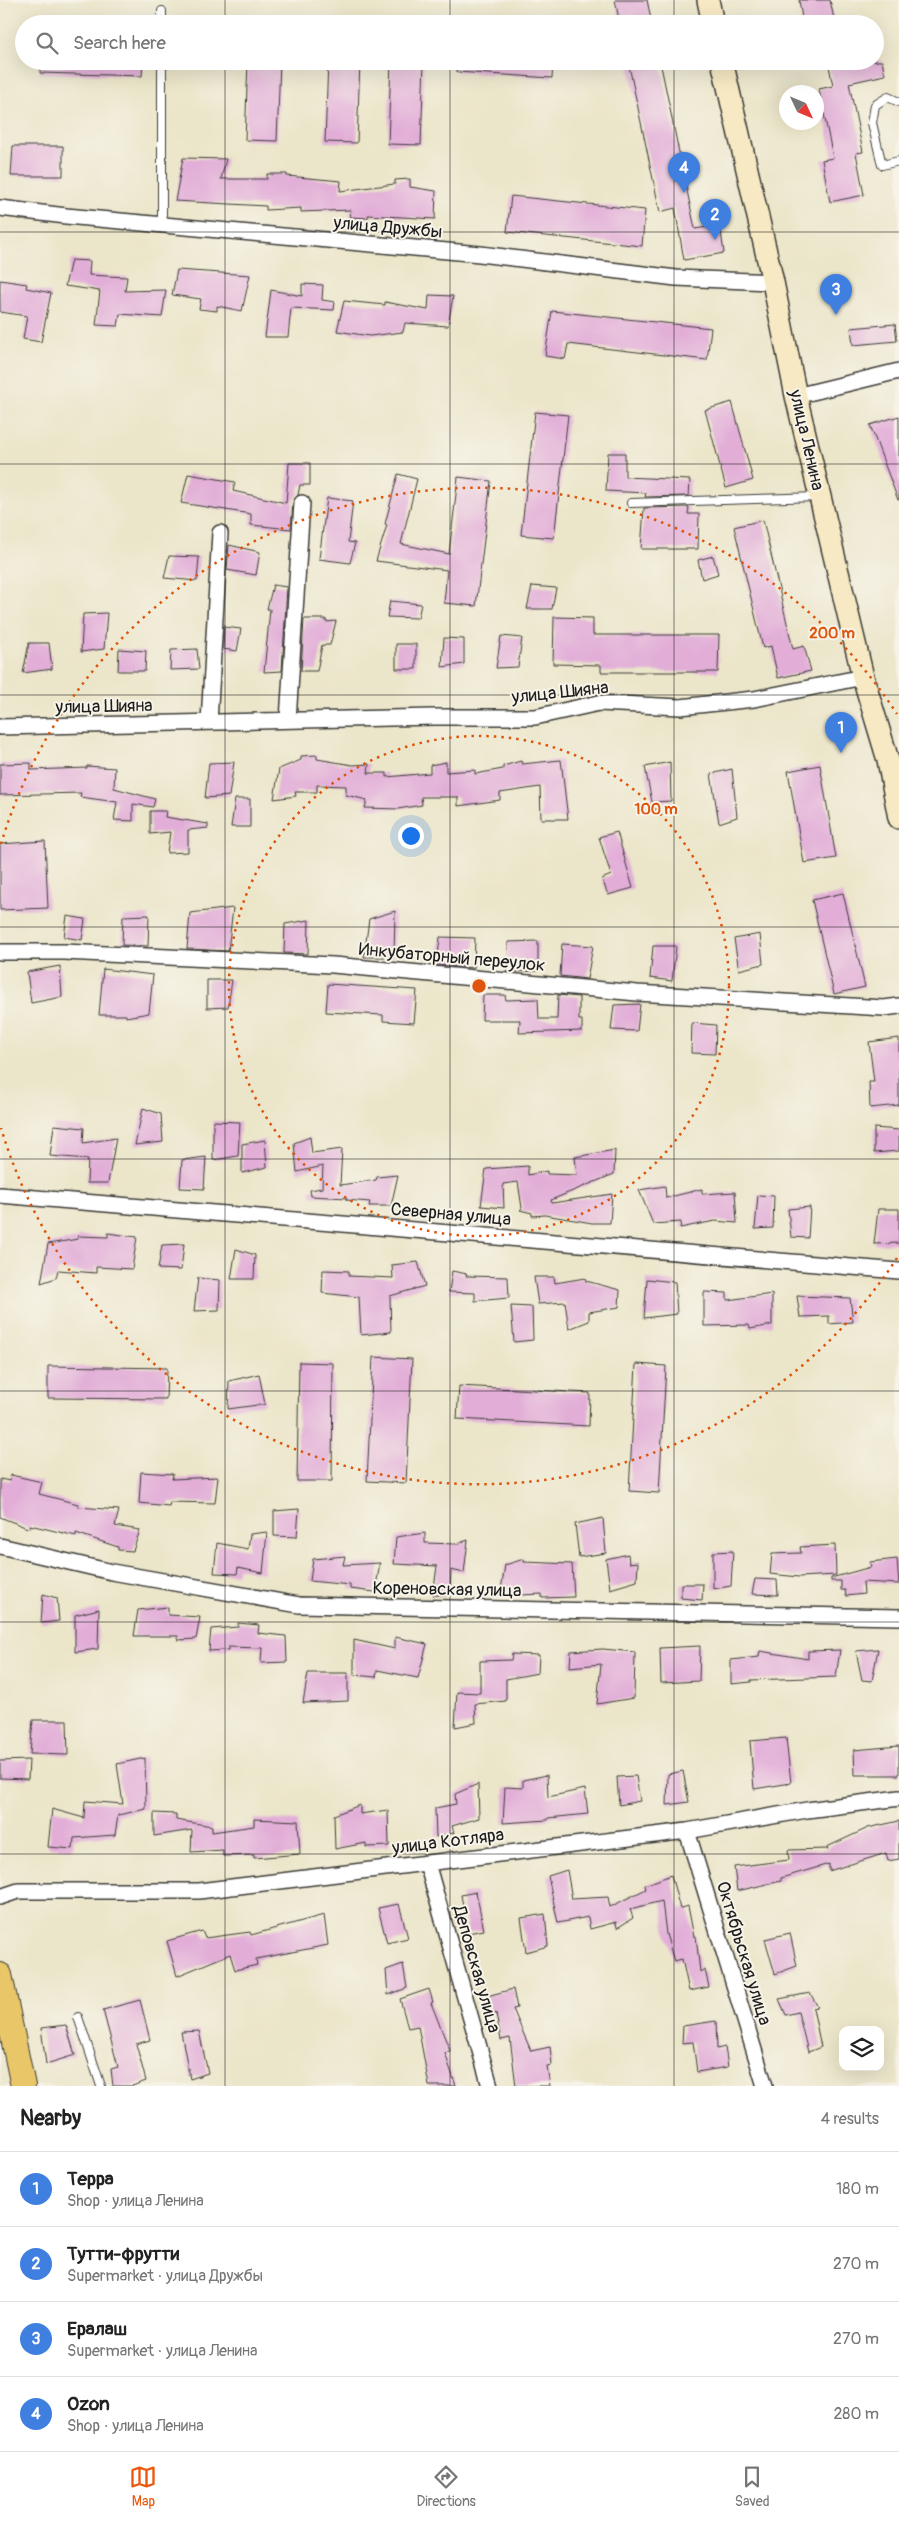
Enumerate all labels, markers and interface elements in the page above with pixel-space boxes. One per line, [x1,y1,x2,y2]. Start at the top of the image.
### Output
search box [15,15,884,70]
icon: search [33,29,61,57]
text: Search here [73,31,166,55]
north arrow [779,85,824,130]
pin: 4 [668,152,700,193]
pin: 2 [699,199,731,240]
street label: улица Дружбы [332,211,443,244]
pin: 3 [820,274,852,315]
street label: улица Ленина [784,386,829,493]
text: 200 m [809,624,855,643]
street label: улица Шияна [509,676,610,709]
street label: улица Шияна [54,694,153,719]
pin: 1 [825,712,857,753]
text: 100 m [635,800,677,819]
your location [398,823,424,849]
street label: Инкубаторный переулок [358,938,546,977]
centre of rings [470,977,488,995]
street label: Северная улица [390,1198,512,1231]
street label: Кореновская улица [372,1577,522,1602]
street label: улица Котляра [390,1823,505,1860]
street label: Октябрьская улица [711,1878,776,2028]
street label: Деповская улица [447,1902,506,2035]
map controls [839,2026,884,2071]
button: layers [839,2026,884,2071]
text: Nearby [20,2105,81,2132]
text: 4 results [821,2109,879,2129]
text: Терра [67,2167,114,2191]
text: 1 [33,2179,39,2199]
text: 180 m [836,2179,879,2199]
text: Shop · улица Ленина [67,2191,204,2211]
text: Тутти-фрутти [67,2242,179,2266]
text: 2 [32,2254,40,2274]
text: 270 m [833,2254,879,2274]
text: Supermarket · улица Дружбы [67,2266,263,2286]
text: Ералаш [67,2317,127,2341]
text: 3 [32,2329,40,2349]
text: 270 m [833,2329,879,2349]
text: Supermarket · улица Ленина [67,2341,257,2361]
text: Ozon [67,2392,110,2416]
text: 4 [31,2404,41,2424]
text: 280 m [833,2404,879,2424]
text: Shop · улица Ленина [67,2416,204,2436]
tab: Map [129,2463,157,2510]
tab: Directions [416,2463,476,2510]
tab: Saved [735,2463,770,2510]

